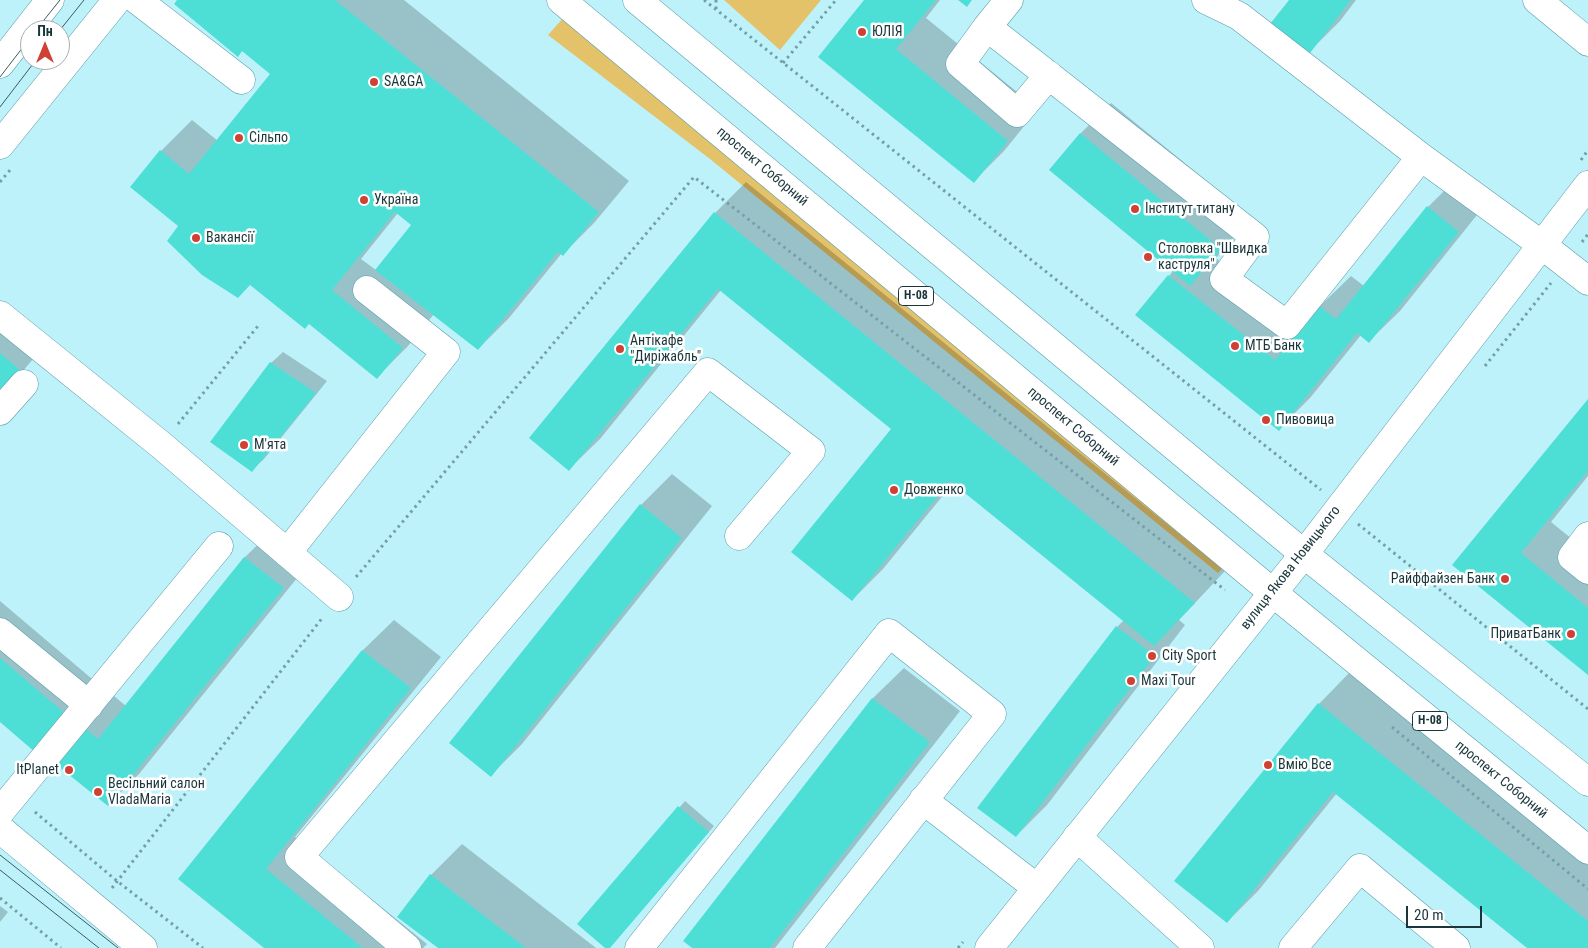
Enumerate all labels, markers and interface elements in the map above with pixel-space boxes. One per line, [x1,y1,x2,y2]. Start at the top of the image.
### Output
north arrow [20,20,70,70]
text: Пн [37,23,53,39]
place label: ЮЛІЯ [872,24,903,40]
marker: ЮЛІЯ [856,26,868,38]
place label: SA&GA [384,74,423,90]
marker: SA&GA [368,76,380,88]
street label: проспект Соборний [713,124,811,210]
place label: Сільпо [249,130,288,146]
marker: Сільпо [233,132,245,144]
place label: Україна [374,192,418,208]
marker: Україна [358,194,370,206]
place label: Інститут титану [1145,201,1235,217]
marker: Інститут титану [1129,203,1141,215]
place label: Вакансії [206,230,254,246]
marker: Вакансії [190,232,202,244]
place label: Столовка "Швидка каструля" [1158,241,1267,274]
marker: Столовка "Швидка каструля" [1142,251,1154,263]
road number: Н-08 [898,286,934,306]
place label: Антiкафе "Дирiжабль" [630,333,701,366]
place label: МТБ Банк [1245,338,1302,354]
marker: МТБ Банк [1229,340,1241,352]
marker: Антiкафе "Дирiжабль" [614,343,626,355]
street label: проспект Соборний [1024,384,1122,470]
place label: Пивовица [1276,412,1334,428]
marker: Пивовица [1260,414,1272,426]
place label: М'ята [254,437,286,453]
marker: М'ята [238,439,250,451]
place label: Довженко [904,482,964,498]
marker: Довженко [888,484,900,496]
street label: вулиця Якова Новицького [1238,503,1344,633]
place label: Райффайзен Банк [1391,571,1495,587]
marker: Райффайзен Банк [1499,573,1511,585]
place label: ПриватБанк [1490,626,1561,642]
marker: ПриватБанк [1565,628,1577,640]
place label: City Sport [1162,648,1216,664]
marker: City Sport [1146,650,1158,662]
place label: Maxi Tour [1141,673,1196,689]
marker: Maxi Tour [1125,675,1137,687]
road number: Н-08 [1412,711,1448,730]
street label: проспект Соборний [1451,738,1551,822]
place label: Вмію Все [1278,757,1332,773]
marker: Вмію Все [1262,759,1274,771]
place label: ItPlanet [16,762,59,778]
marker: ItPlanet [63,764,75,776]
place label: Весільний салон VladaMaria [108,776,205,809]
marker: Весільний салон VladaMaria [92,786,104,798]
scale bar [1408,896,1484,928]
text: 20 m [1414,906,1444,924]

